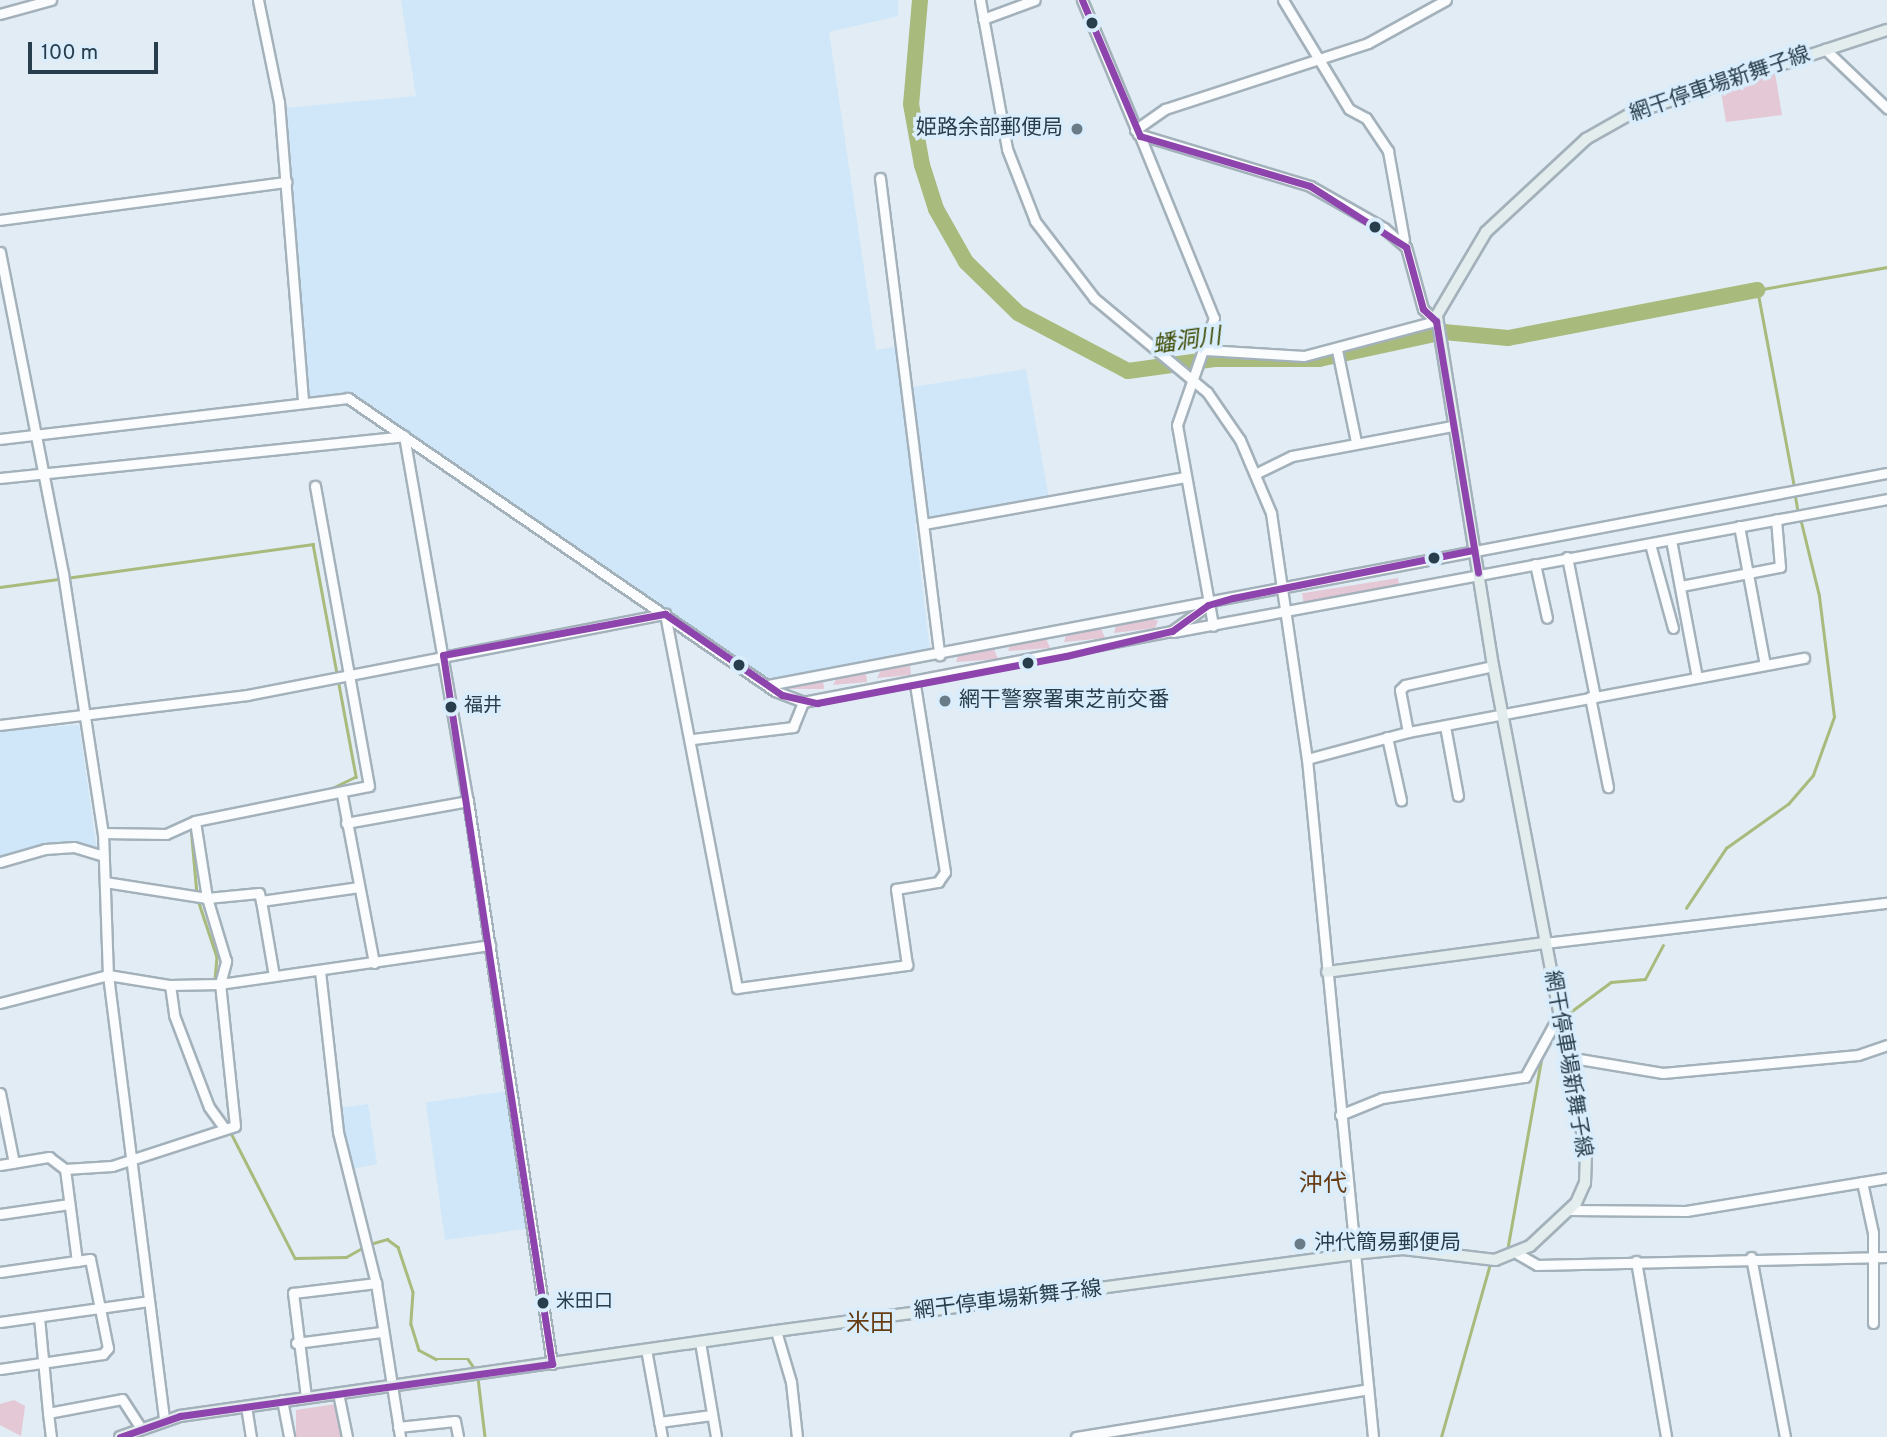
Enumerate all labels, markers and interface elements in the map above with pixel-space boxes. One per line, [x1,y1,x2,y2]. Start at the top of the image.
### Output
unlabelled marker [1085,16,1099,30]
scale bar [32,28,161,72]
text: 100 m [41,40,98,67]
street label: 網干停車場新舞子線 [1627,42,1813,128]
place label: 姫路余部郵便局 [916,116,1063,142]
marker: 姫路余部郵便局 [1069,121,1085,137]
unlabelled marker [1368,220,1382,234]
water label: 蟠洞川 [1151,325,1223,361]
unlabelled marker [1427,551,1441,565]
unlabelled marker [1021,656,1035,670]
unlabelled marker [732,658,746,672]
place label: 網干警察署東芝前交番 [959,688,1169,714]
marker: 網干警察署東芝前交番 [937,693,953,709]
place label: 福井 [464,696,502,718]
marker: 福井 [444,700,458,714]
street label: 網干停車場新舞子線 [1538,969,1596,1159]
district label: 沖代 [1299,1172,1347,1200]
place label: 沖代簡易郵便局 [1314,1231,1461,1257]
marker: 沖代簡易郵便局 [1292,1236,1308,1252]
street label: 網干停車場新舞子線 [913,1277,1103,1325]
place label: 米田口 [556,1292,613,1314]
marker: 米田口 [536,1296,550,1310]
district label: 米田 [846,1312,894,1340]

